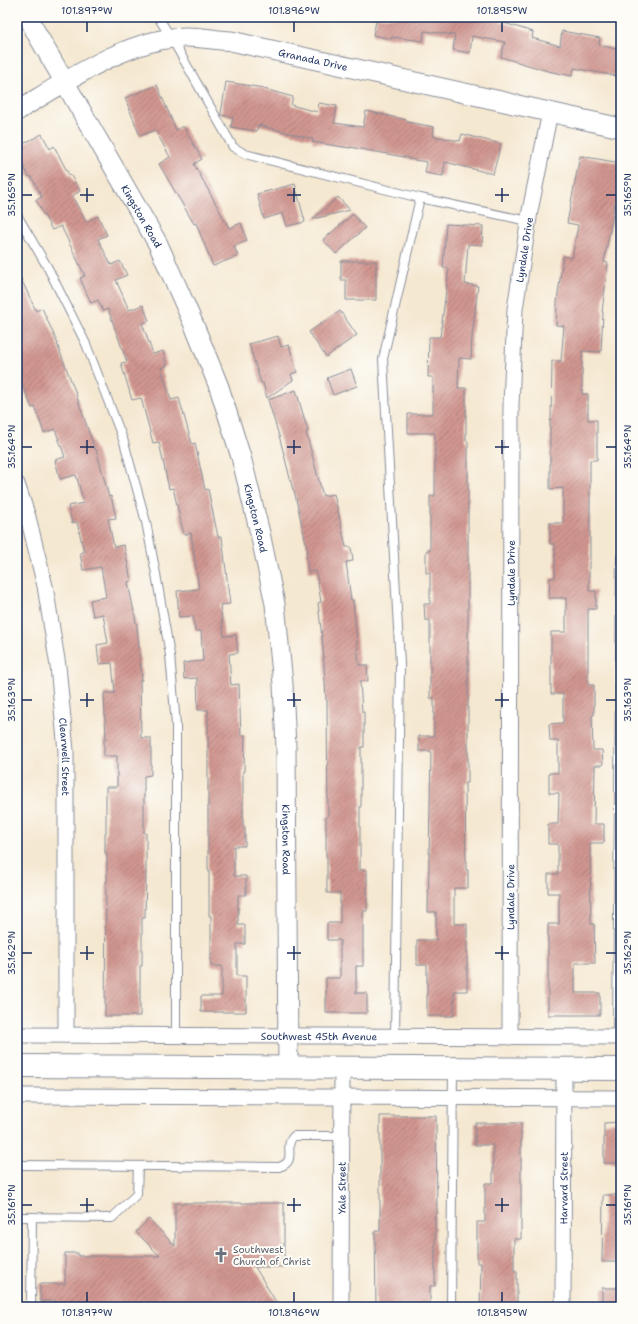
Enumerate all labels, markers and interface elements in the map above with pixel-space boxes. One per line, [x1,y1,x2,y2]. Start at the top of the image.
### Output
text: 101.897°W [61,4,113,17]
text: 101.896°W [268,4,320,17]
text: 101.895°W [477,4,528,17]
street label: Granada Drive [277,46,349,74]
text: 35.165°N [5,173,18,217]
text: 35.165°N [621,173,634,217]
street label: Kingston Road [118,182,165,251]
street label: Lyndale Drive [513,216,536,283]
text: 35.164°N [5,425,18,469]
text: 35.164°N [621,425,634,469]
street label: Kingston Road [241,482,270,555]
street label: Lyndale Drive [505,540,518,606]
text: 35.163°N [5,678,18,722]
text: 35.163°N [621,678,634,722]
street label: Clearwell Street [56,717,72,796]
street label: Kingston Road [279,804,293,876]
street label: Lyndale Drive [504,864,517,930]
text: 35.162°N [5,931,18,975]
text: 35.162°N [621,931,634,975]
street label: Southwest 45th Avenue [261,1030,377,1043]
street label: Harvard Street [557,1152,571,1224]
street label: Yale Street [335,1162,349,1214]
text: 35.161°N [5,1184,18,1226]
text: 35.161°N [621,1184,634,1226]
place label: Southwest Church of Christ [233,1243,311,1268]
church icon: Southwest Church of Christ [212,1246,230,1264]
text: 101.897°W [61,1306,113,1319]
text: 101.896°W [268,1306,320,1319]
text: 101.895°W [477,1306,528,1319]

